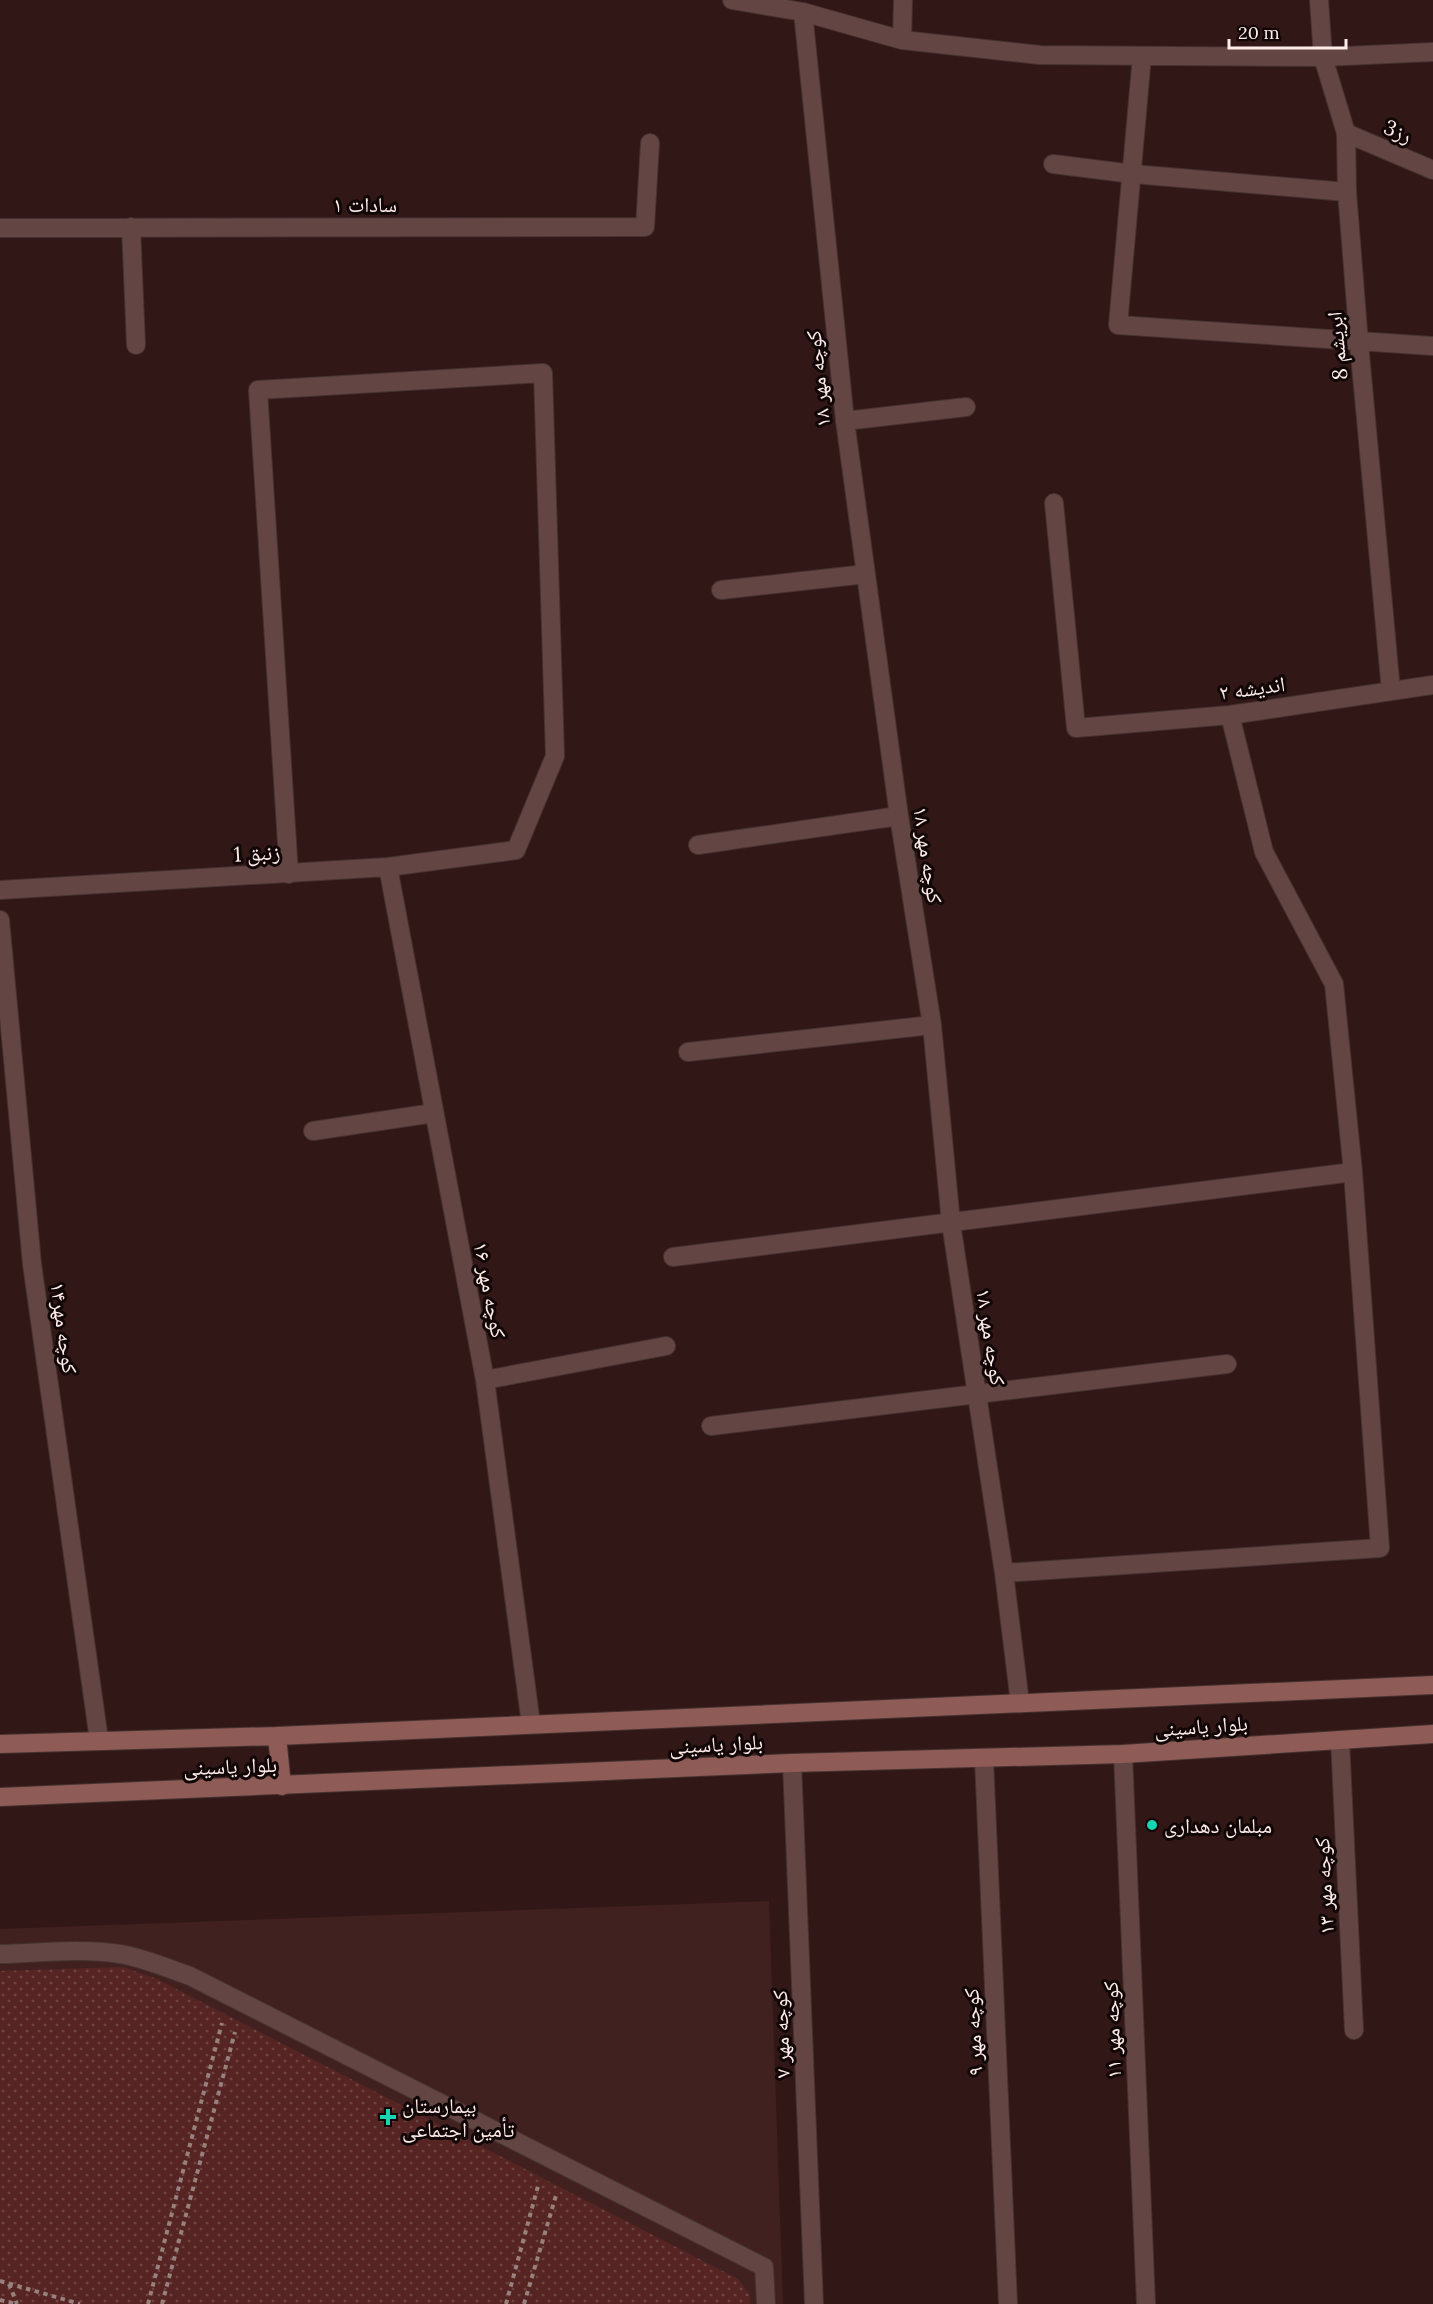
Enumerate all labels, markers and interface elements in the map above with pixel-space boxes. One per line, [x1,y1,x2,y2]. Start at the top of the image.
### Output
scale bar [1229,12,1346,50]
text: 20 m [1238,21,1280,44]
street label: رز3 [1380,113,1416,149]
street label: سادات ۱ [333,191,397,218]
street label: ابریشم 8 [1321,310,1354,381]
street label: کوچه مهر ۱۸ [799,329,837,429]
street label: اندیشه ۲ [1217,670,1287,706]
street label: کوچه مهر ۱۸ [907,805,949,905]
street label: زنبق 1 [233,838,281,868]
street label: کوچه مهر ۱۶ [467,1240,513,1341]
street label: کوچه مهر۱۴ [44,1281,84,1376]
street label: کوچه مهر ۱۸ [970,1287,1012,1387]
street label: بلوار یاسینی [1153,1709,1249,1743]
street label: بلوار یاسینی [668,1728,764,1760]
street label: بلوار یاسینی [183,1751,277,1781]
place label: مبلمان دهداری [1164,1812,1272,1839]
marker: مبلمان دهداری [1145,1818,1159,1832]
street label: کوچه مهر ۱۳ [1308,1836,1340,1935]
street label: کوچه مهر ۱۱ [1097,1981,1127,2079]
street label: کوچه مهر ۹ [957,1987,989,2077]
street label: کوچه مهر ۷ [766,1989,796,2078]
place label: بیمارستان تأمین اجتماعی [402,2092,514,2143]
marker: بیمارستان تأمین اجتماعی [379,2108,397,2126]

